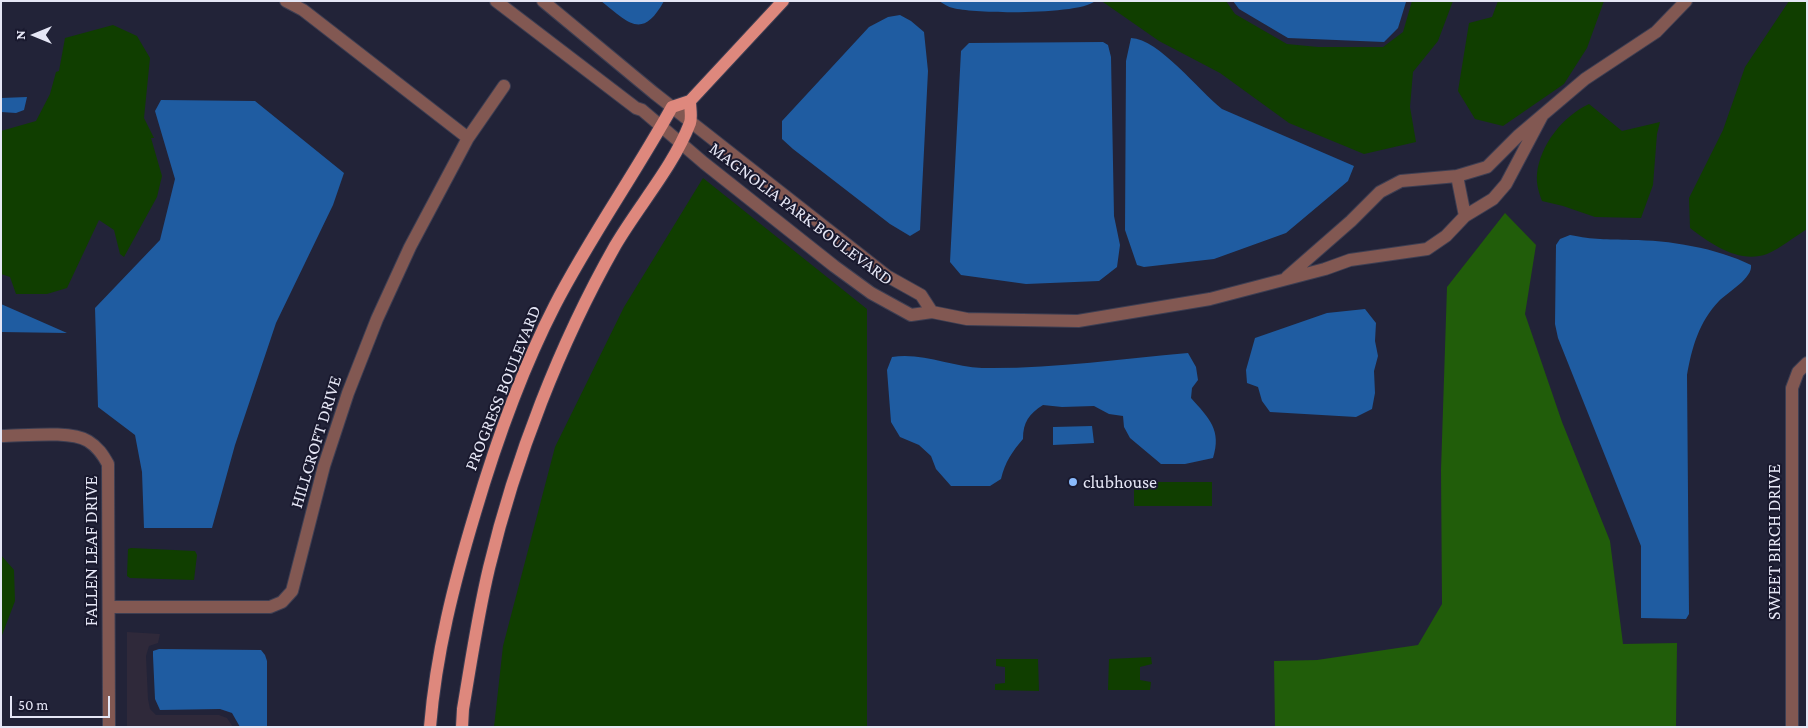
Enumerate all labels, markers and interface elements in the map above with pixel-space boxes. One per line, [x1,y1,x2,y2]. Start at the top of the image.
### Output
north arrow [10,10,60,60]
text: N [12,30,28,40]
street label: MAGNOLIA PARK BOULEVARD [705,138,897,290]
street label: PROGRESS BOULEVARD [460,302,546,474]
street label: HILLCROFT DRIVE [286,373,346,511]
street label: SWEET BIRCH DRIVE [1763,464,1785,620]
place label: clubhouse [1083,471,1157,493]
street label: FALLEN LEAF DRIVE [80,476,102,626]
marker: clubhouse [1067,476,1079,488]
scale bar [12,686,112,718]
text: 50 m [18,697,48,713]

